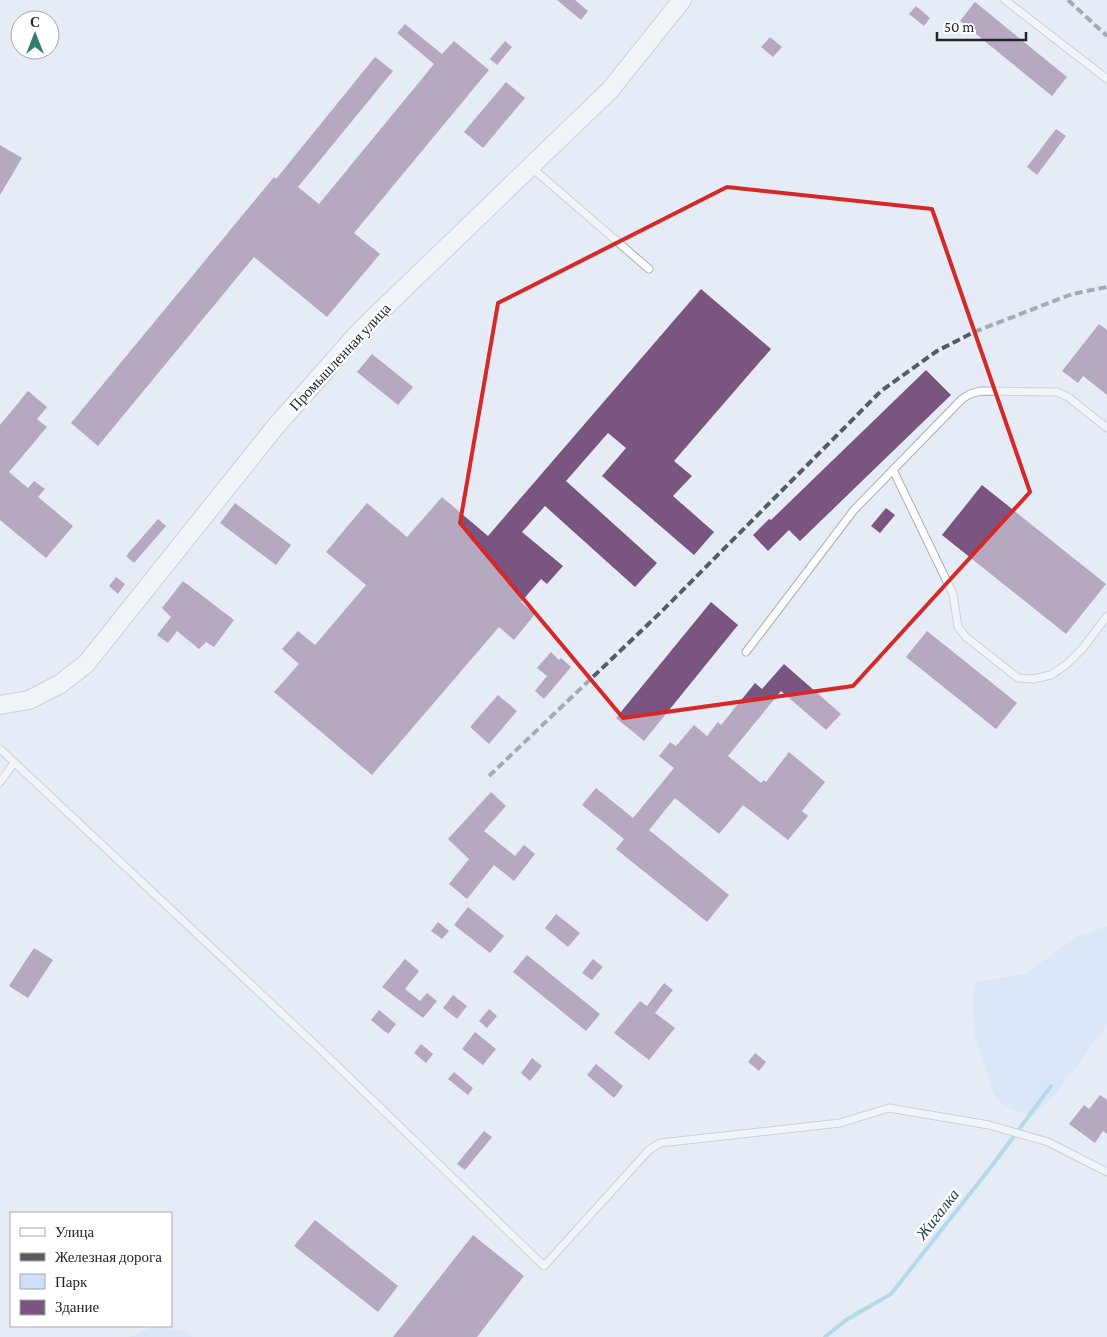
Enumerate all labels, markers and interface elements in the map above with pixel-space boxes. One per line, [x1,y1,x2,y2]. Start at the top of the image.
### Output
north arrow [10,10,60,60]
scale bar [937,10,1026,42]
text: С [30,14,40,30]
text: 50 m [944,19,974,35]
street label: Промышленная улица [286,300,394,414]
water label: Жигалка [912,1186,962,1244]
legend [10,1212,172,1327]
text: Улица [55,1224,94,1240]
text: Железная дорога [55,1249,162,1265]
text: Парк [55,1274,88,1290]
text: Здание [55,1299,99,1315]

